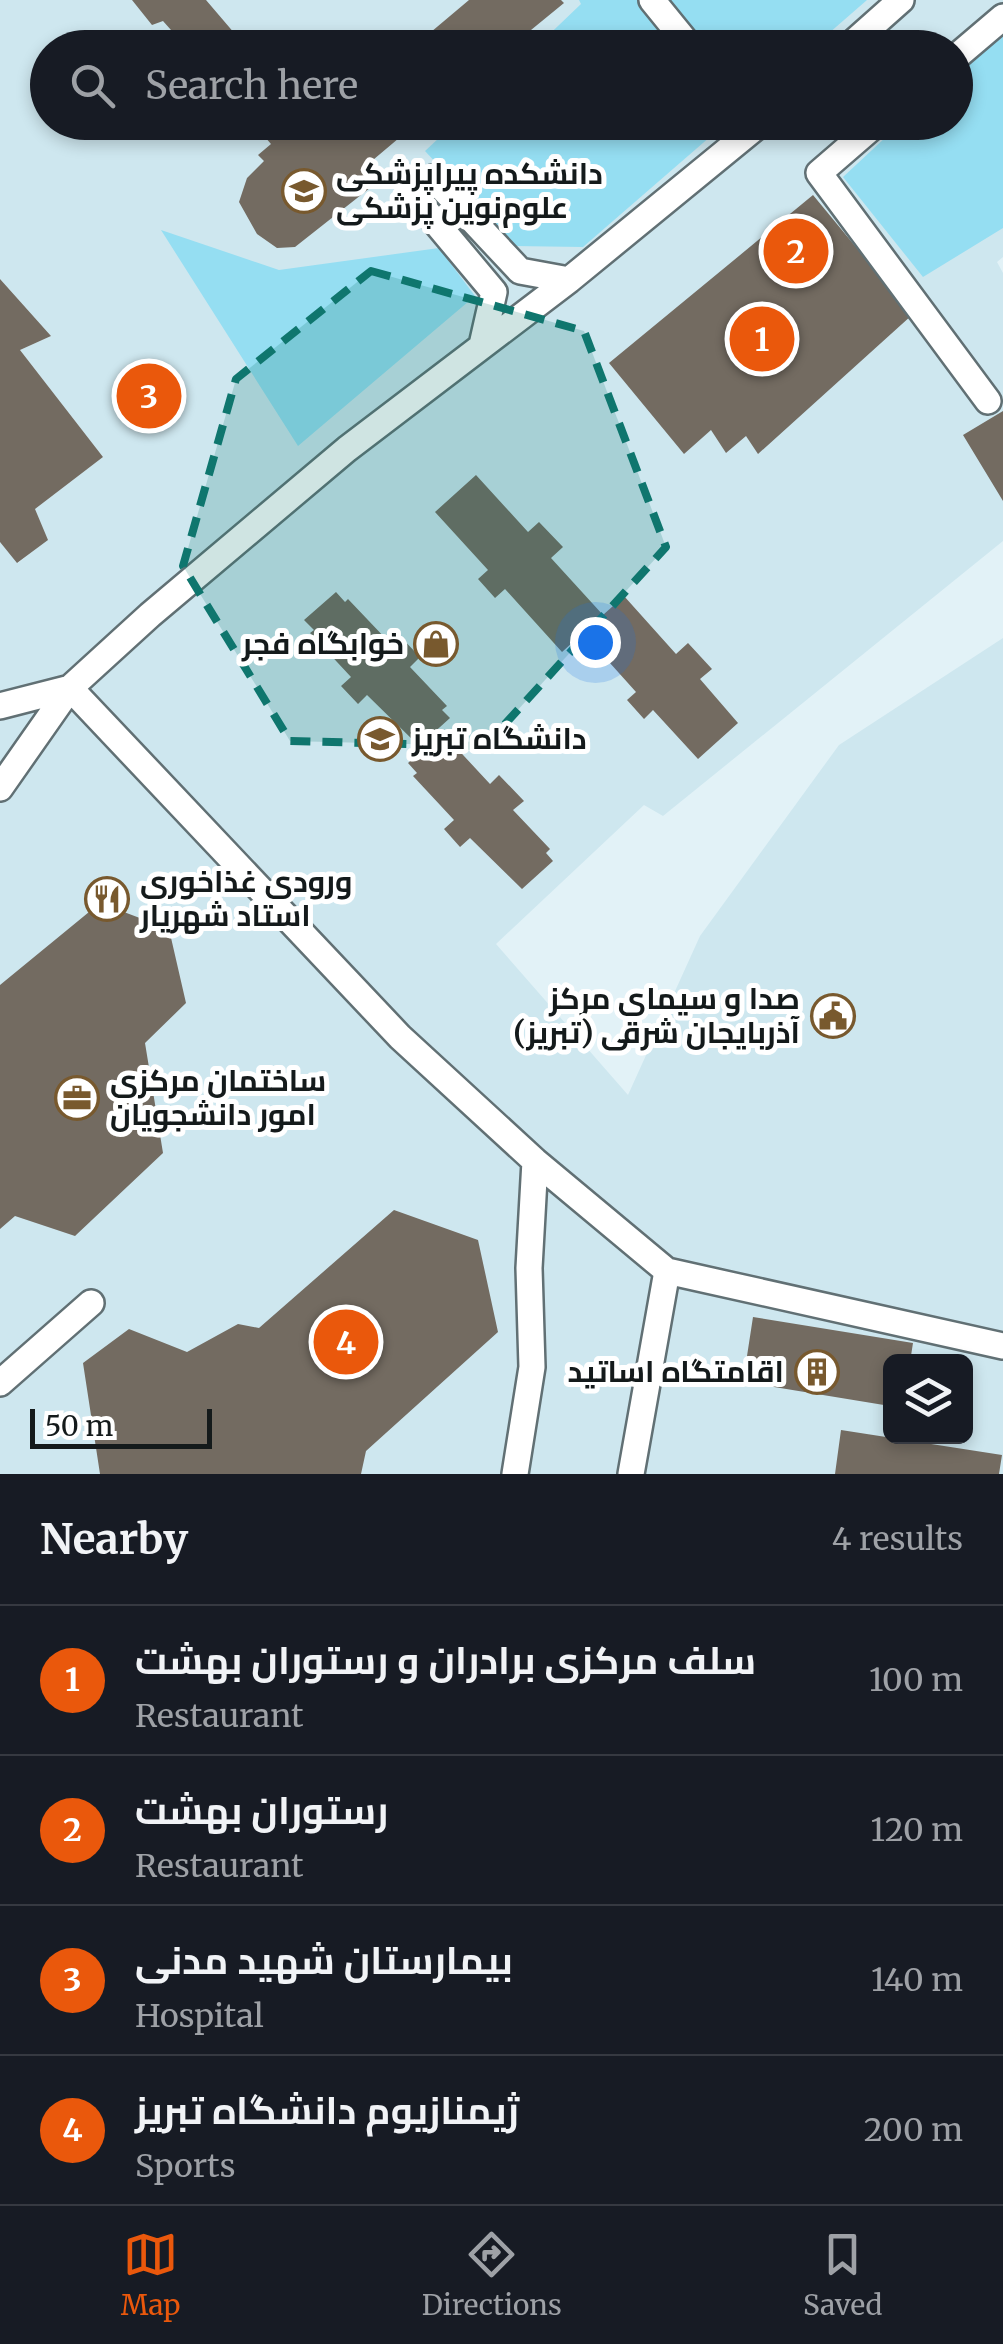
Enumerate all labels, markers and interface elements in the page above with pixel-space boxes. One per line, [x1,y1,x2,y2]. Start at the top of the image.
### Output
search box [30,30,973,140]
icon: search [65,58,120,113]
text: Search here [145,62,358,109]
place label: دانشکده پیراپزشکی علوم‌نوین پزشکی [336,154,603,229]
school or university icon: دانشکده پیراپزشکی علوم‌نوین پزشکی [281,168,327,214]
pin: 2 [764,214,828,288]
pin: 1 [730,302,794,376]
pin: 3 [116,358,182,434]
your location [570,617,621,668]
shop icon: خوابگاه فجر [413,621,459,667]
place label: خوابگاه فجر [241,624,404,662]
school or university icon: دانشگاه تبریز [357,716,403,762]
place label: دانشگاه تبریز [411,719,587,757]
place label: ورودی غذاخوری استاد شهریار [139,862,353,934]
restaurant icon: ورودی غذاخوری استاد شهریار [84,876,130,922]
place label: صدا و سیمای مرکز آذربایجان شرقی (تبریز) [513,979,801,1051]
public building icon: صدا و سیمای مرکز آذربایجان شرقی (تبریز) [810,993,856,1039]
place label: ساختمان مرکزی امور دانشجویان [110,1061,326,1133]
office icon: ساختمان مرکزی امور دانشجویان [54,1075,100,1121]
pin: 4 [314,1304,378,1380]
building icon: اقامتگاه اساتید [794,1349,840,1395]
place label: اقامتگاه اساتید [568,1352,784,1390]
map controls [883,1354,973,1444]
button: layers [883,1354,973,1444]
scale bar [30,1404,212,1448]
text: 50 m [45,1408,113,1444]
text: Nearby [40,1513,188,1565]
text: 4 results [832,1519,963,1559]
text: سلف مرکزی برادران و رستوران بهشت [135,1637,756,1684]
text: 1 [65,1660,80,1700]
text: 100 m [869,1660,963,1700]
text: Restaurant [135,1696,303,1736]
text: رستوران بهشت [135,1787,388,1834]
text: 2 [63,1810,82,1850]
text: 120 m [871,1810,963,1850]
text: Restaurant [135,1846,303,1886]
text: بیمارستان شهید مدنی [135,1937,513,1984]
text: 3 [63,1960,82,2000]
text: 140 m [871,1960,963,2000]
text: Hospital [135,1996,264,2036]
text: ژیمنازیوم دانشگاه تبریز [135,2087,519,2134]
text: 4 [62,2110,83,2150]
text: 200 m [864,2110,963,2150]
text: Sports [135,2146,235,2186]
tab: Map [121,2227,180,2323]
tab: Directions [422,2227,562,2323]
tab: Saved [803,2227,882,2323]

